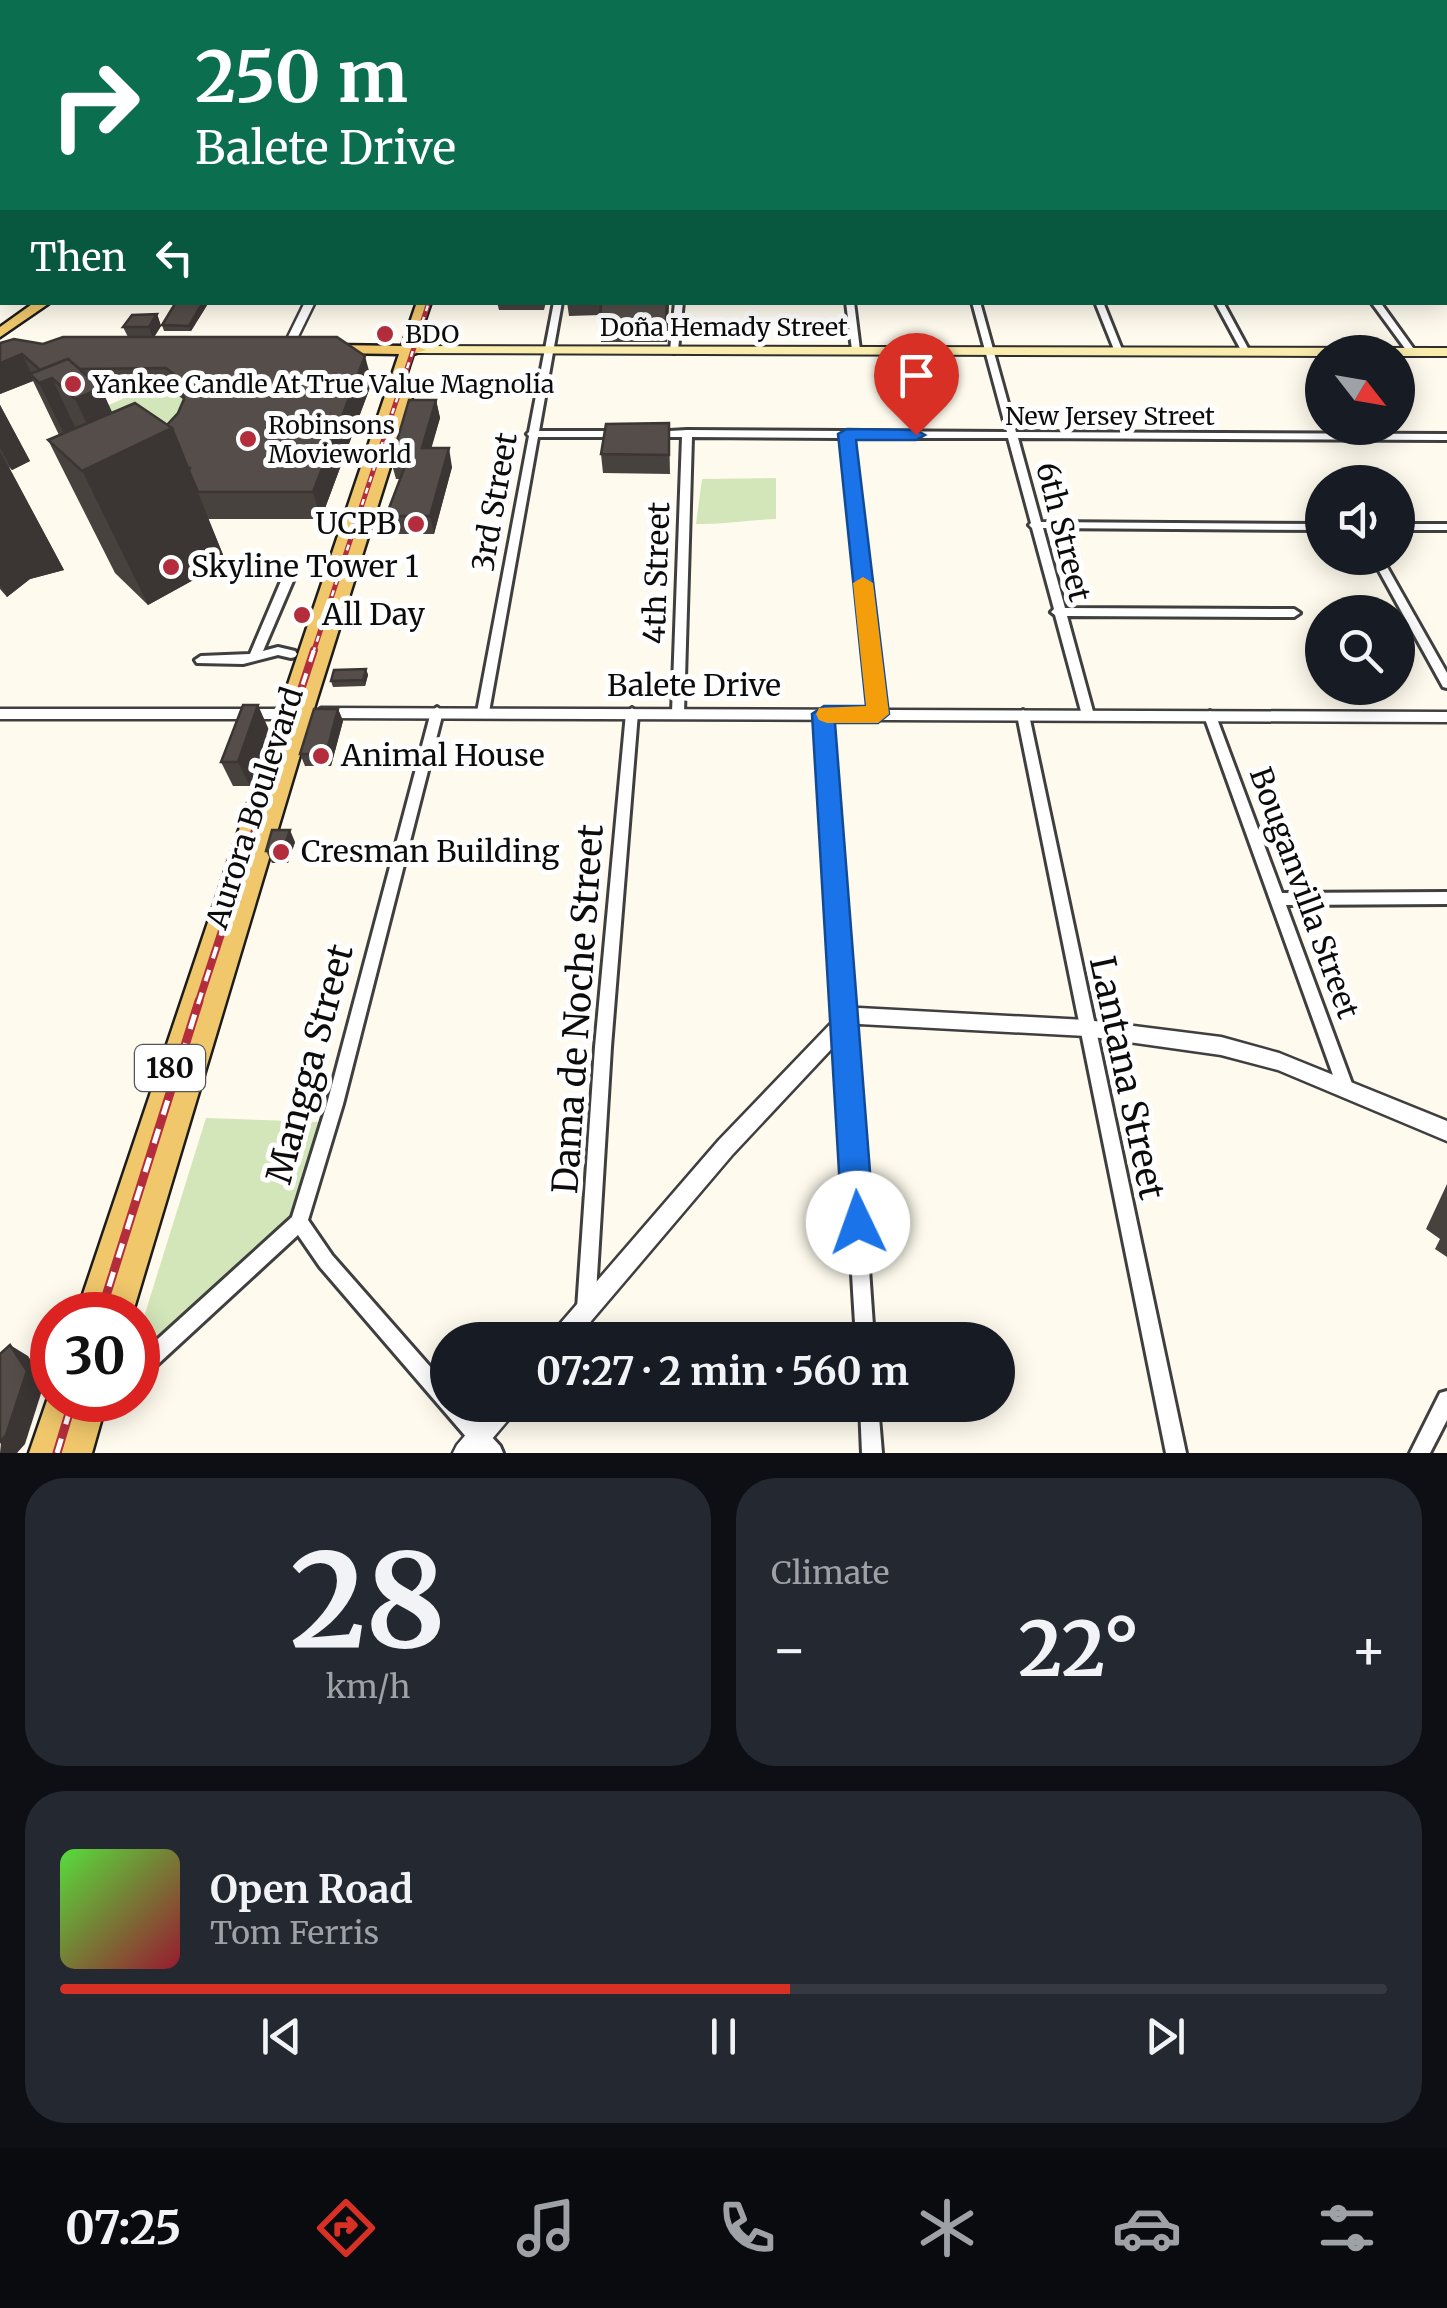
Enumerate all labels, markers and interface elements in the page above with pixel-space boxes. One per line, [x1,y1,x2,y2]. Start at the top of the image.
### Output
text: 250 m [195,33,408,121]
icon: right [30,40,160,170]
text: Balete Drive [195,120,456,176]
icon: left [147,230,202,285]
text: Then [30,234,127,281]
street label: Doña Hemady Street [600,311,848,343]
place label: BDO [405,318,459,350]
marker: BDO [374,323,396,345]
pin [874,333,959,436]
north arrow [1305,335,1415,445]
map controls [1305,335,1415,705]
icon: arrive [889,348,944,403]
place label: Yankee Candle At True Value Magnolia [92,368,554,400]
marker: Yankee Candle At True Value Magnolia [62,373,84,395]
street label: New Jersey Street [1005,400,1215,432]
place label: Robinsons Movieworld [268,409,411,470]
marker: Robinsons Movieworld [237,428,259,450]
street label: 3rd Street [463,429,525,574]
street label: 6th Street [1028,458,1100,606]
button: sound [1305,465,1415,575]
street label: 4th Street [635,501,677,645]
place label: UCPB [315,504,396,542]
marker: UCPB [405,513,427,535]
place label: Skyline Tower 1 [191,547,418,585]
marker: Skyline Tower 1 [160,556,182,578]
place label: All Day [321,595,426,633]
button: search [1305,595,1415,705]
marker: All Day [291,604,313,626]
street label: Balete Drive [607,666,781,704]
street label: Aurora Boulevard [197,682,311,934]
place label: Animal House [340,736,545,774]
marker: Animal House [310,745,332,767]
street label: Bouganvilla Street [1242,762,1368,1024]
street label: Dama de Noche Street [543,823,613,1195]
place label: Cresman Building [301,832,560,870]
marker: Cresman Building [270,841,292,863]
street label: Mangga Street [257,939,363,1188]
street label: Lantana Street [1080,953,1174,1204]
road number: 180 [135,1045,205,1091]
position arrow [806,1171,910,1275]
speed limit sign: 30 [30,1292,160,1422]
text: 07:27 · 2 min · 560 m [536,1348,909,1395]
text: 28 [290,1520,446,1683]
text: Climate [771,1553,889,1593]
text: 22° [1018,1602,1140,1696]
text: − [771,1615,808,1684]
text: + [1350,1615,1387,1684]
text: km/h [326,1667,410,1707]
text: Open Road [210,1866,413,1913]
text: Tom Ferris [210,1913,379,1953]
icon: previous [254,2009,309,2064]
icon: pause [696,2009,751,2064]
icon: next [1138,2009,1193,2064]
icon: directions [311,2193,381,2263]
icon: music [511,2193,581,2263]
icon: phone [712,2193,782,2263]
icon: climate [912,2193,982,2263]
icon: car [1112,2193,1182,2263]
icon: filters [1312,2193,1382,2263]
text: 07:25 [65,2200,181,2256]

